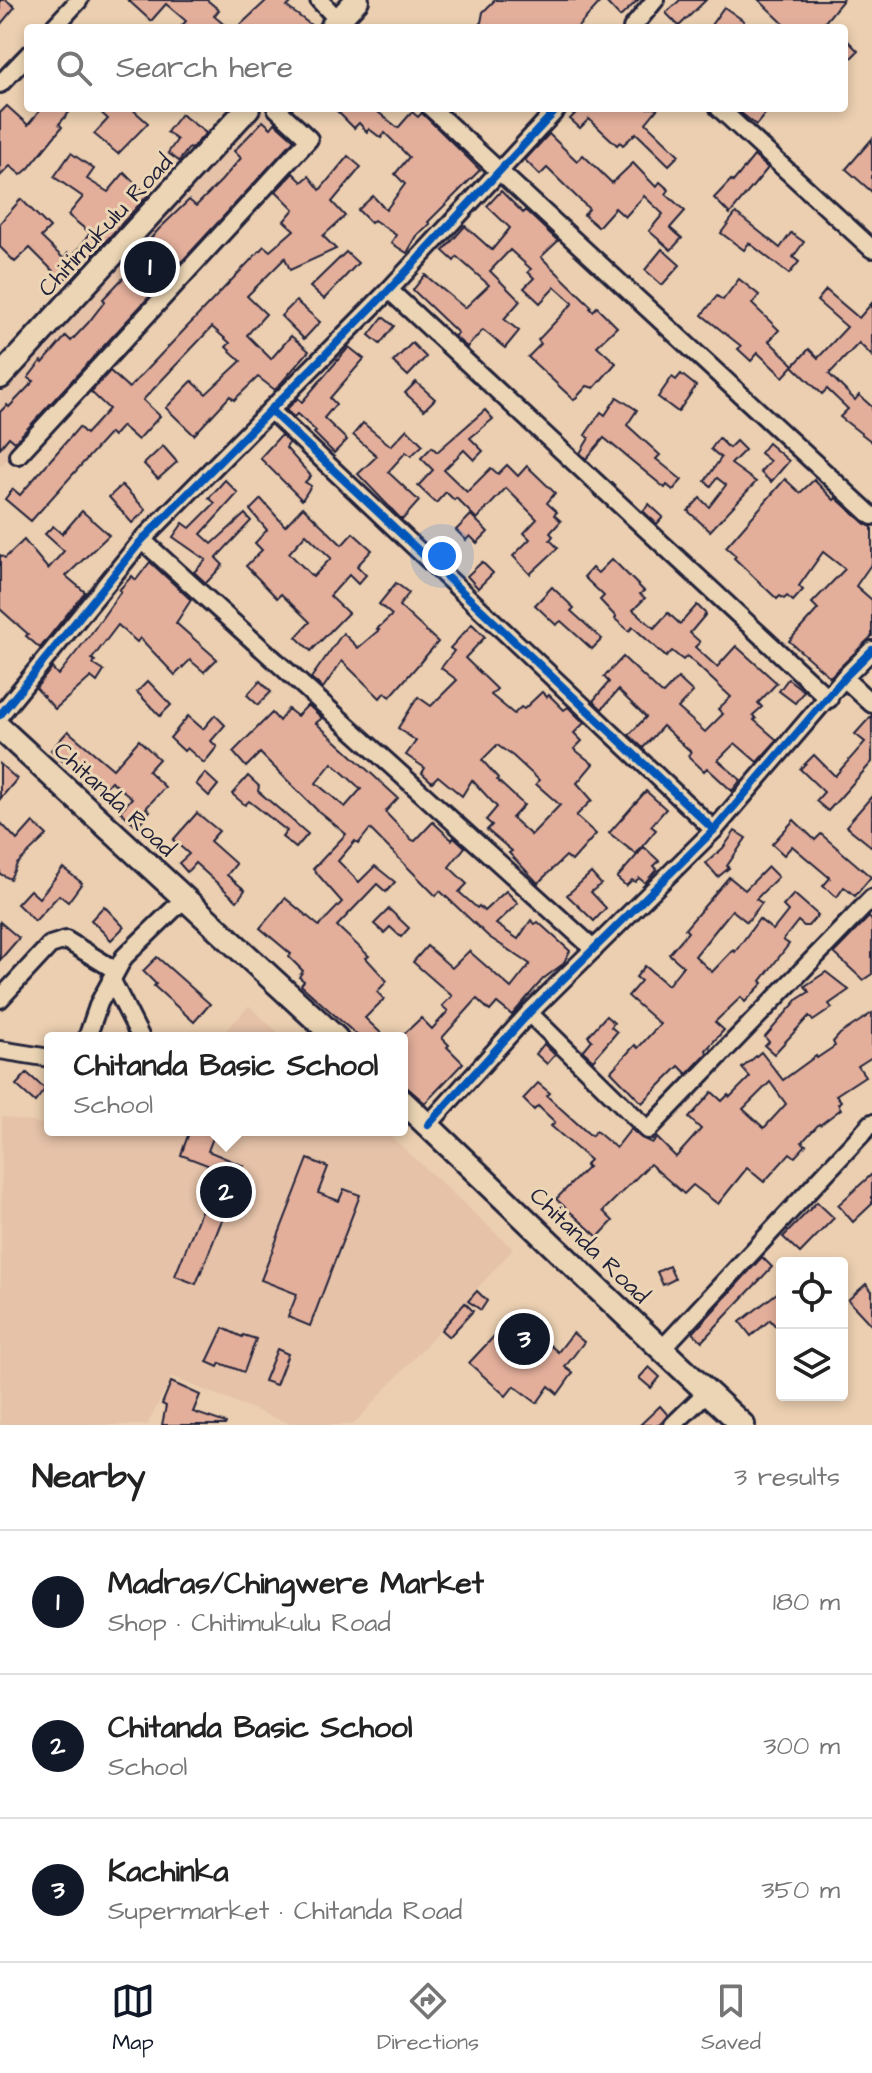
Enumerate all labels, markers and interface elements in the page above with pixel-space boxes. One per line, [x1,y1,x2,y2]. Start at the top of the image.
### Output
search box [24,24,848,112]
icon: search [52,46,96,90]
text: Search here [116,47,293,89]
street label: Chitimukulu Road [30,147,181,305]
pin: 1 [124,237,176,297]
your location [422,536,462,576]
street label: Chitanda Road [46,734,183,865]
popup [44,1032,408,1136]
text: Chitanda Basic School [74,1045,378,1087]
text: School [74,1087,153,1123]
pin: 2 [200,1162,252,1222]
street label: Chitanda Road [522,1179,657,1312]
map controls [776,1257,848,1401]
button: locate [776,1257,848,1329]
pin: 3 [498,1309,550,1369]
button: layers [776,1329,848,1401]
text: Nearby [32,1453,146,1501]
text: 3 results [734,1459,840,1495]
text: Madras/Chingwere Market [108,1563,484,1605]
text: 1 [56,1584,60,1620]
text: 180 m [773,1584,840,1620]
text: Shop · Chitimukulu Road [108,1605,391,1641]
text: Chitanda Basic School [108,1707,412,1749]
text: 2 [51,1728,65,1764]
text: 300 m [763,1728,840,1764]
text: School [108,1749,187,1785]
text: Kachinka [108,1851,229,1893]
text: 3 [51,1872,65,1908]
text: 350 m [761,1872,840,1908]
text: Supermarket · Chitanda Road [108,1893,462,1929]
tab: Map [111,1979,155,2058]
tab: Directions [377,1979,479,2058]
tab: Saved [701,1979,761,2058]

